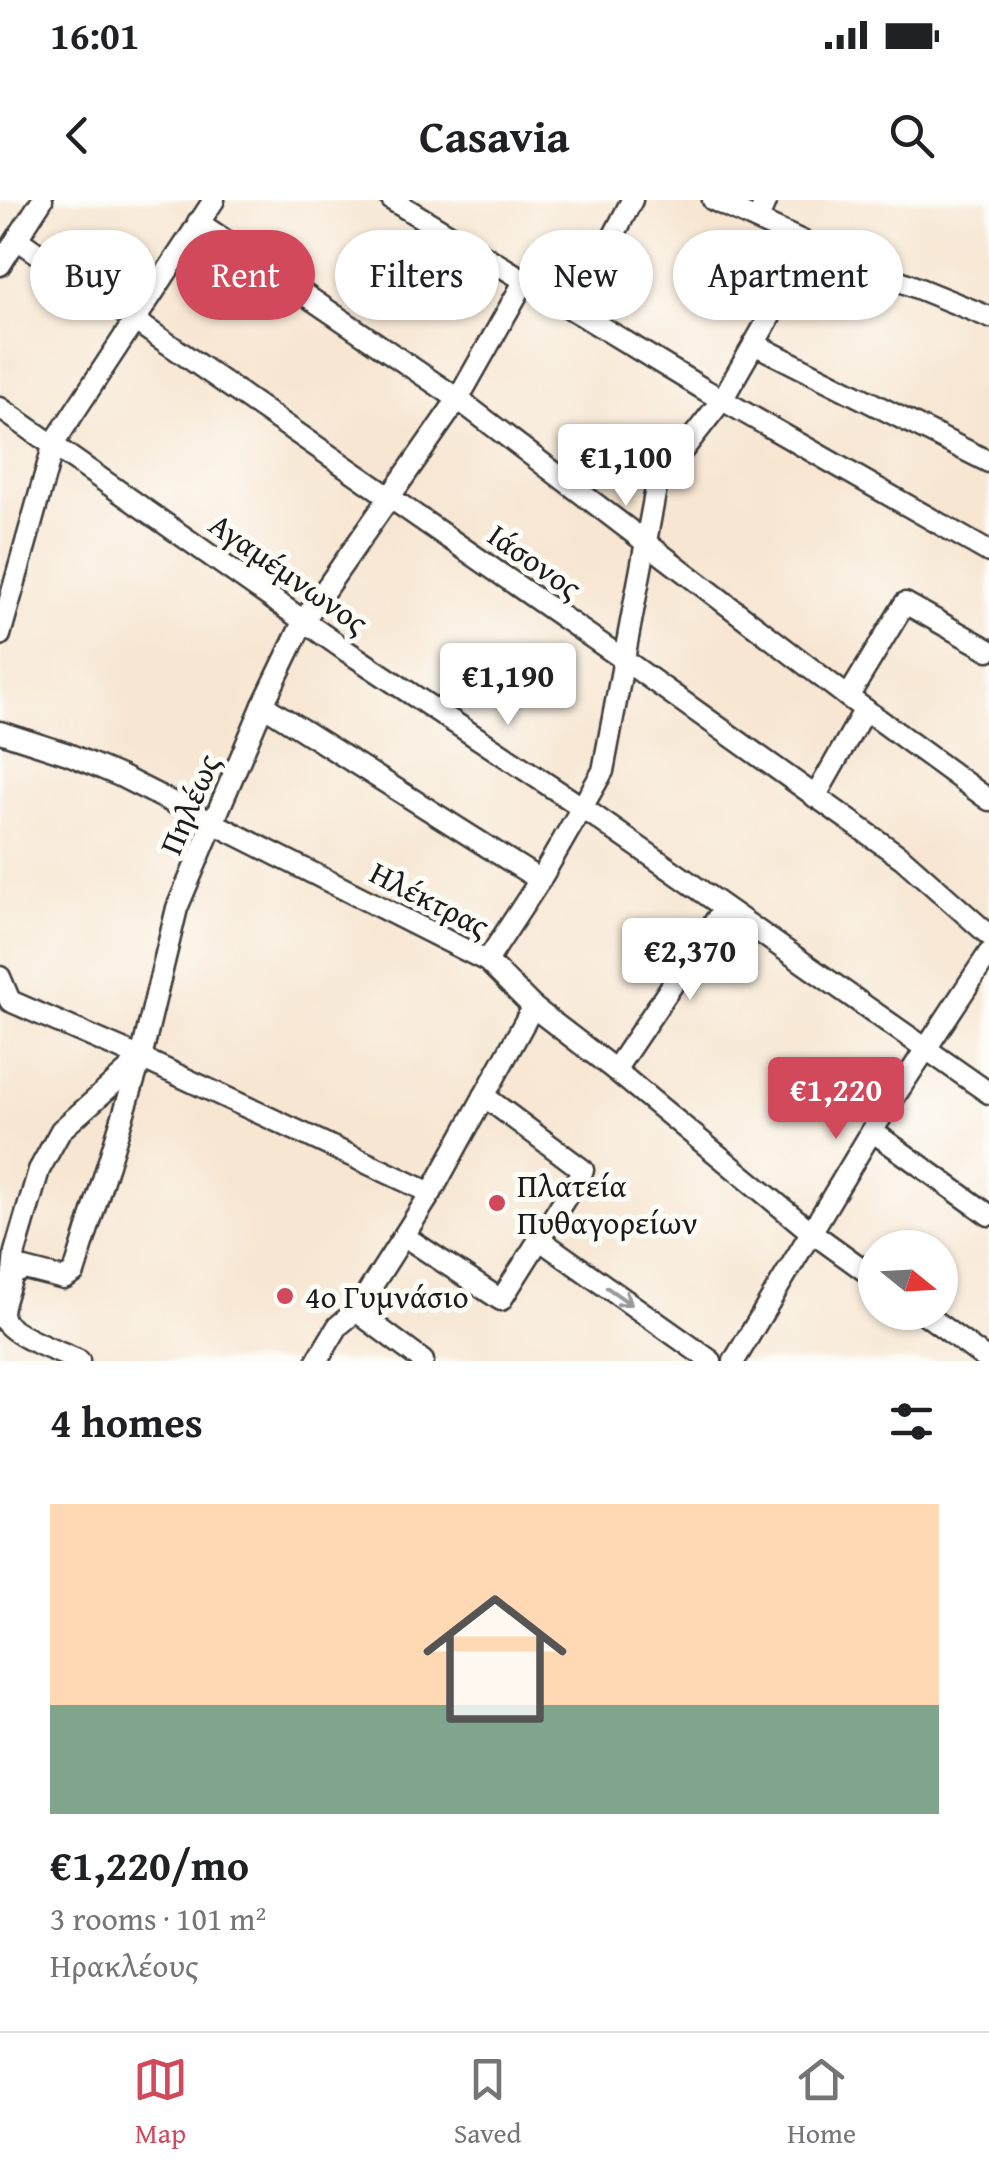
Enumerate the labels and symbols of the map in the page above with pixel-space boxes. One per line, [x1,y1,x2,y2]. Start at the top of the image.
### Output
pin: €1,100 [545,424,707,509]
street label: Αγαμέμνωνος [200,501,379,645]
street label: Ιάσονος [478,512,592,611]
pin: €1,190 [427,643,589,728]
street label: Πηλέως [147,746,231,862]
street label: Ηλέκτρας [362,849,498,949]
pin: €2,370 [609,918,771,1003]
pin: €1,220 [755,1057,917,1142]
place label: Πλατεία Πυθαγορείων [517,1162,698,1246]
marker: Πλατεία Πυθαγορείων [486,1192,508,1214]
north arrow [858,1230,958,1330]
place label: 4ο Γυμνάσιο [305,1273,469,1320]
marker: 4ο Γυμνάσιο [274,1285,296,1307]
one-way arrow [604,1285,632,1306]

